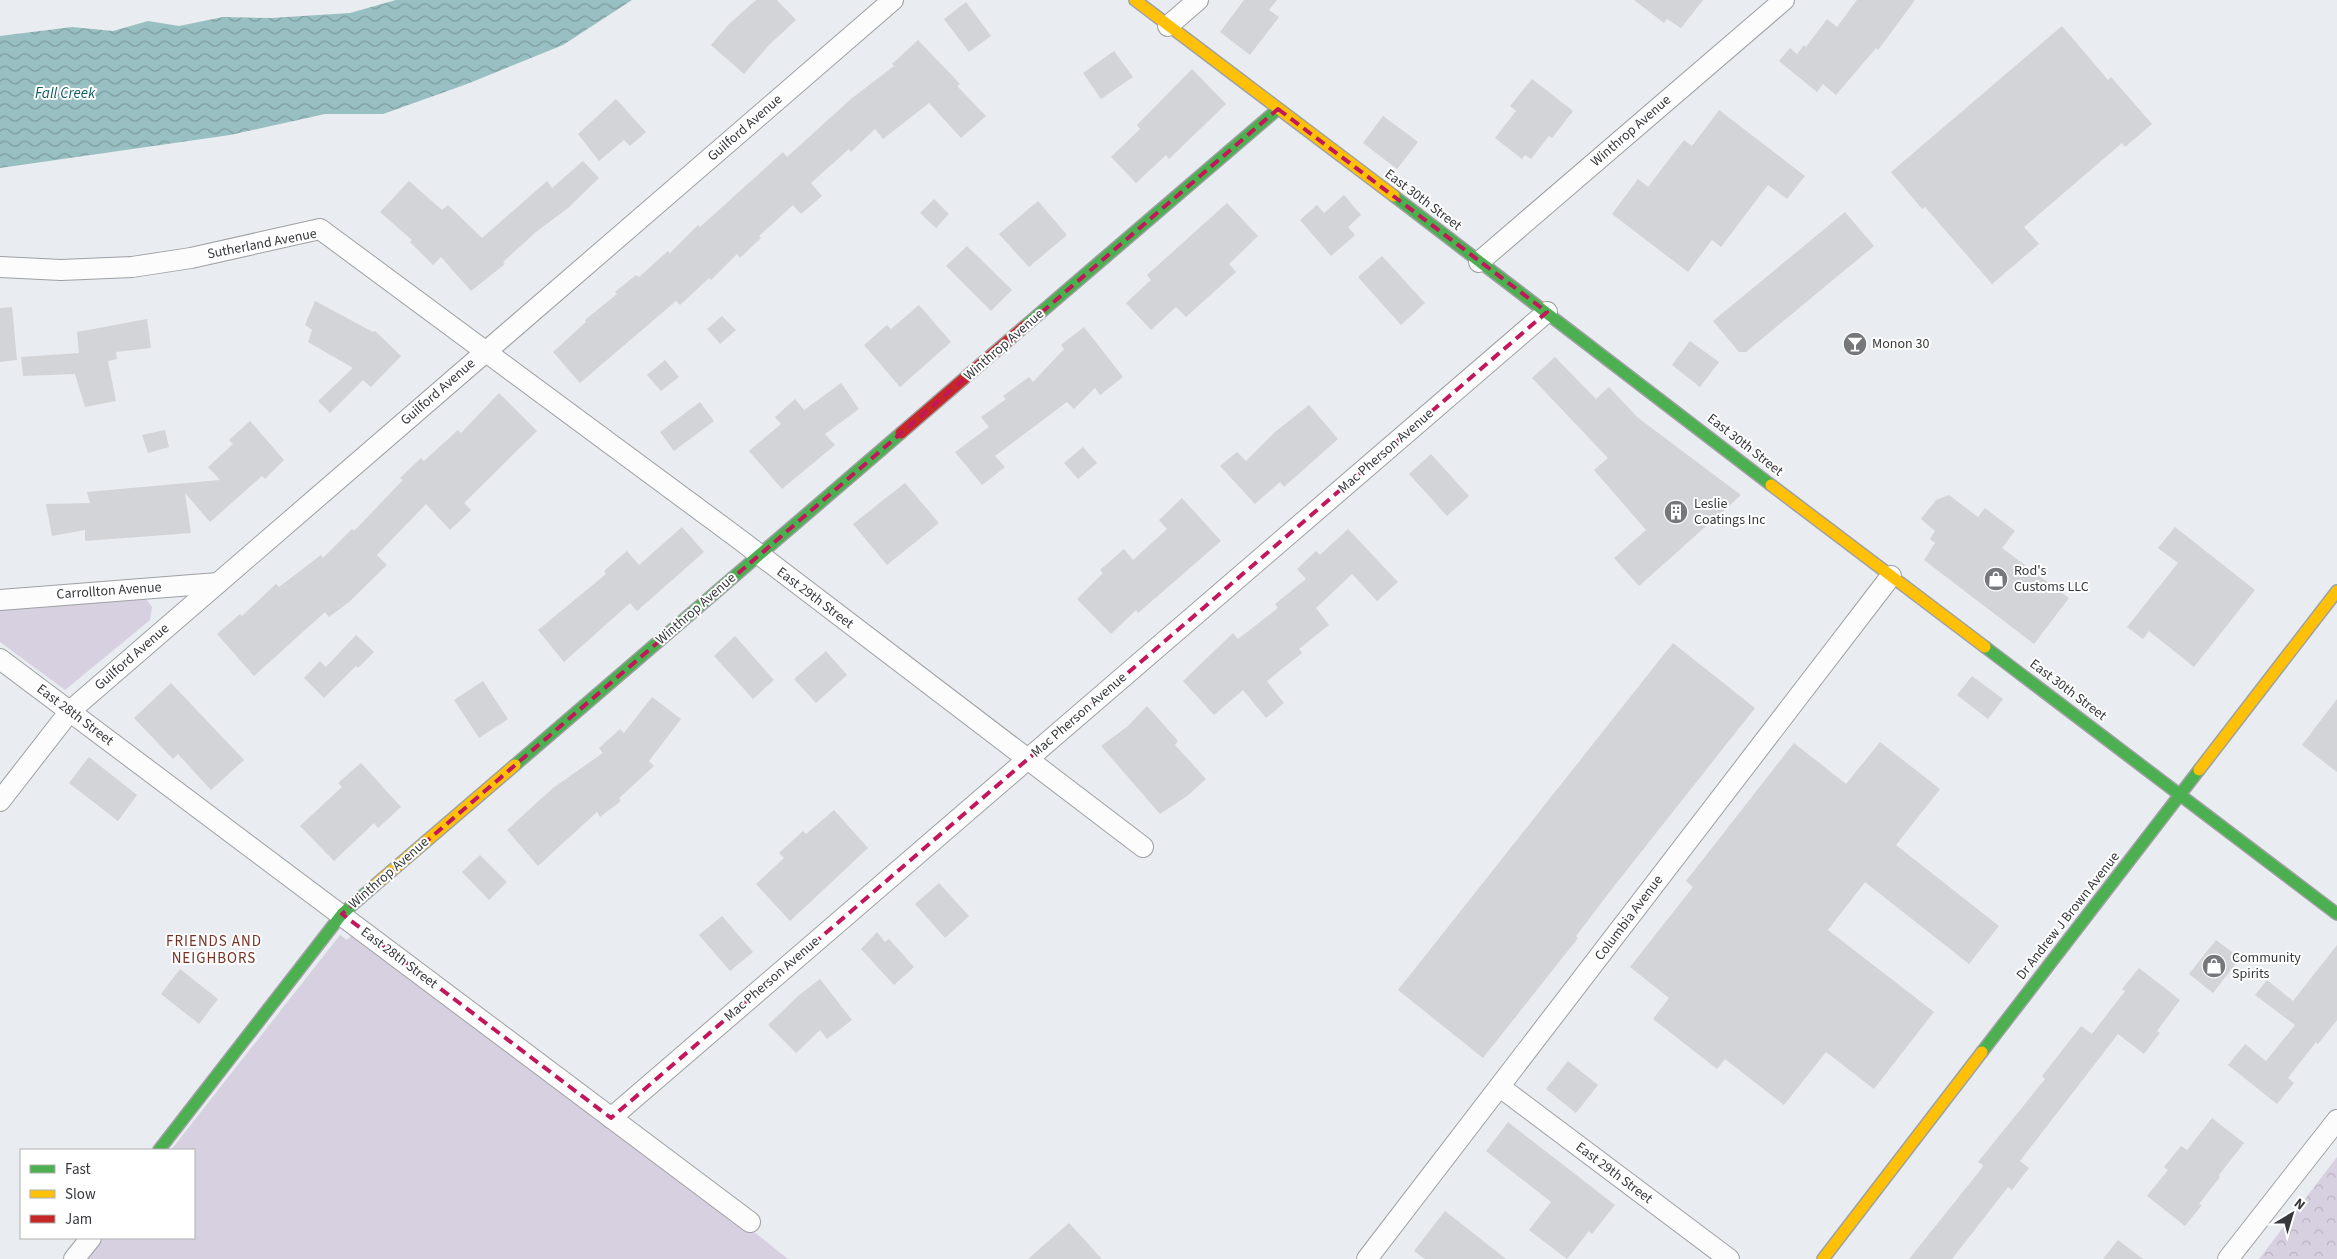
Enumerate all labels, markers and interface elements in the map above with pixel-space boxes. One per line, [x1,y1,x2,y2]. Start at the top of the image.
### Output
water label: Fall Creek [35,83,96,104]
street label: Guilford Avenue [703,90,787,166]
street label: Winthrop Avenue [1587,90,1676,172]
street label: East 30th Street [1380,164,1466,236]
street label: Sutherland Avenue [205,224,319,264]
street label: Winthrop Avenue [960,304,1049,386]
bar icon: Monon 30 [1842,331,1868,357]
place label: Monon 30 [1872,334,1929,354]
street label: Guilford Avenue [396,354,480,430]
street label: Mac Pherson Avenue [1334,404,1438,498]
street label: East 30th Street [1703,409,1787,481]
place label: Leslie Coatings Inc [1694,494,1766,530]
building icon: Leslie Coatings Inc [1663,499,1689,525]
place label: Rod's Customs LLC [2014,561,2089,597]
street label: East 29th Street [772,562,858,634]
shop icon: Rod's Customs LLC [1983,566,2009,592]
street label: Winthrop Avenue [652,568,741,650]
street label: Carrollton Avenue [56,577,162,605]
street label: Guilford Avenue [90,619,174,695]
street label: East 30th Street [2025,654,2111,726]
street label: Mac Pherson Avenue [1027,668,1131,762]
street label: East 28th Street [32,679,118,751]
street label: Winthrop Avenue [345,832,434,914]
street label: Dr Andrew J Brown Avenue [2012,848,2124,984]
street label: Columbia Avenue [1590,871,1668,965]
street label: East 28th Street [356,922,442,994]
district label: FRIENDS AND NEIGHBORS [166,931,262,969]
street label: Mac Pherson Avenue [720,932,824,1026]
place label: Community Spirits [2232,948,2301,984]
shop icon: Community Spirits [2201,953,2227,979]
street label: East 29th Street [1571,1137,1657,1209]
legend [20,1149,195,1239]
text: Fast [65,1159,91,1180]
text: Slow [65,1184,96,1205]
north arrow [2267,1189,2317,1239]
text: N [2290,1194,2309,1215]
text: Jam [65,1209,92,1230]

